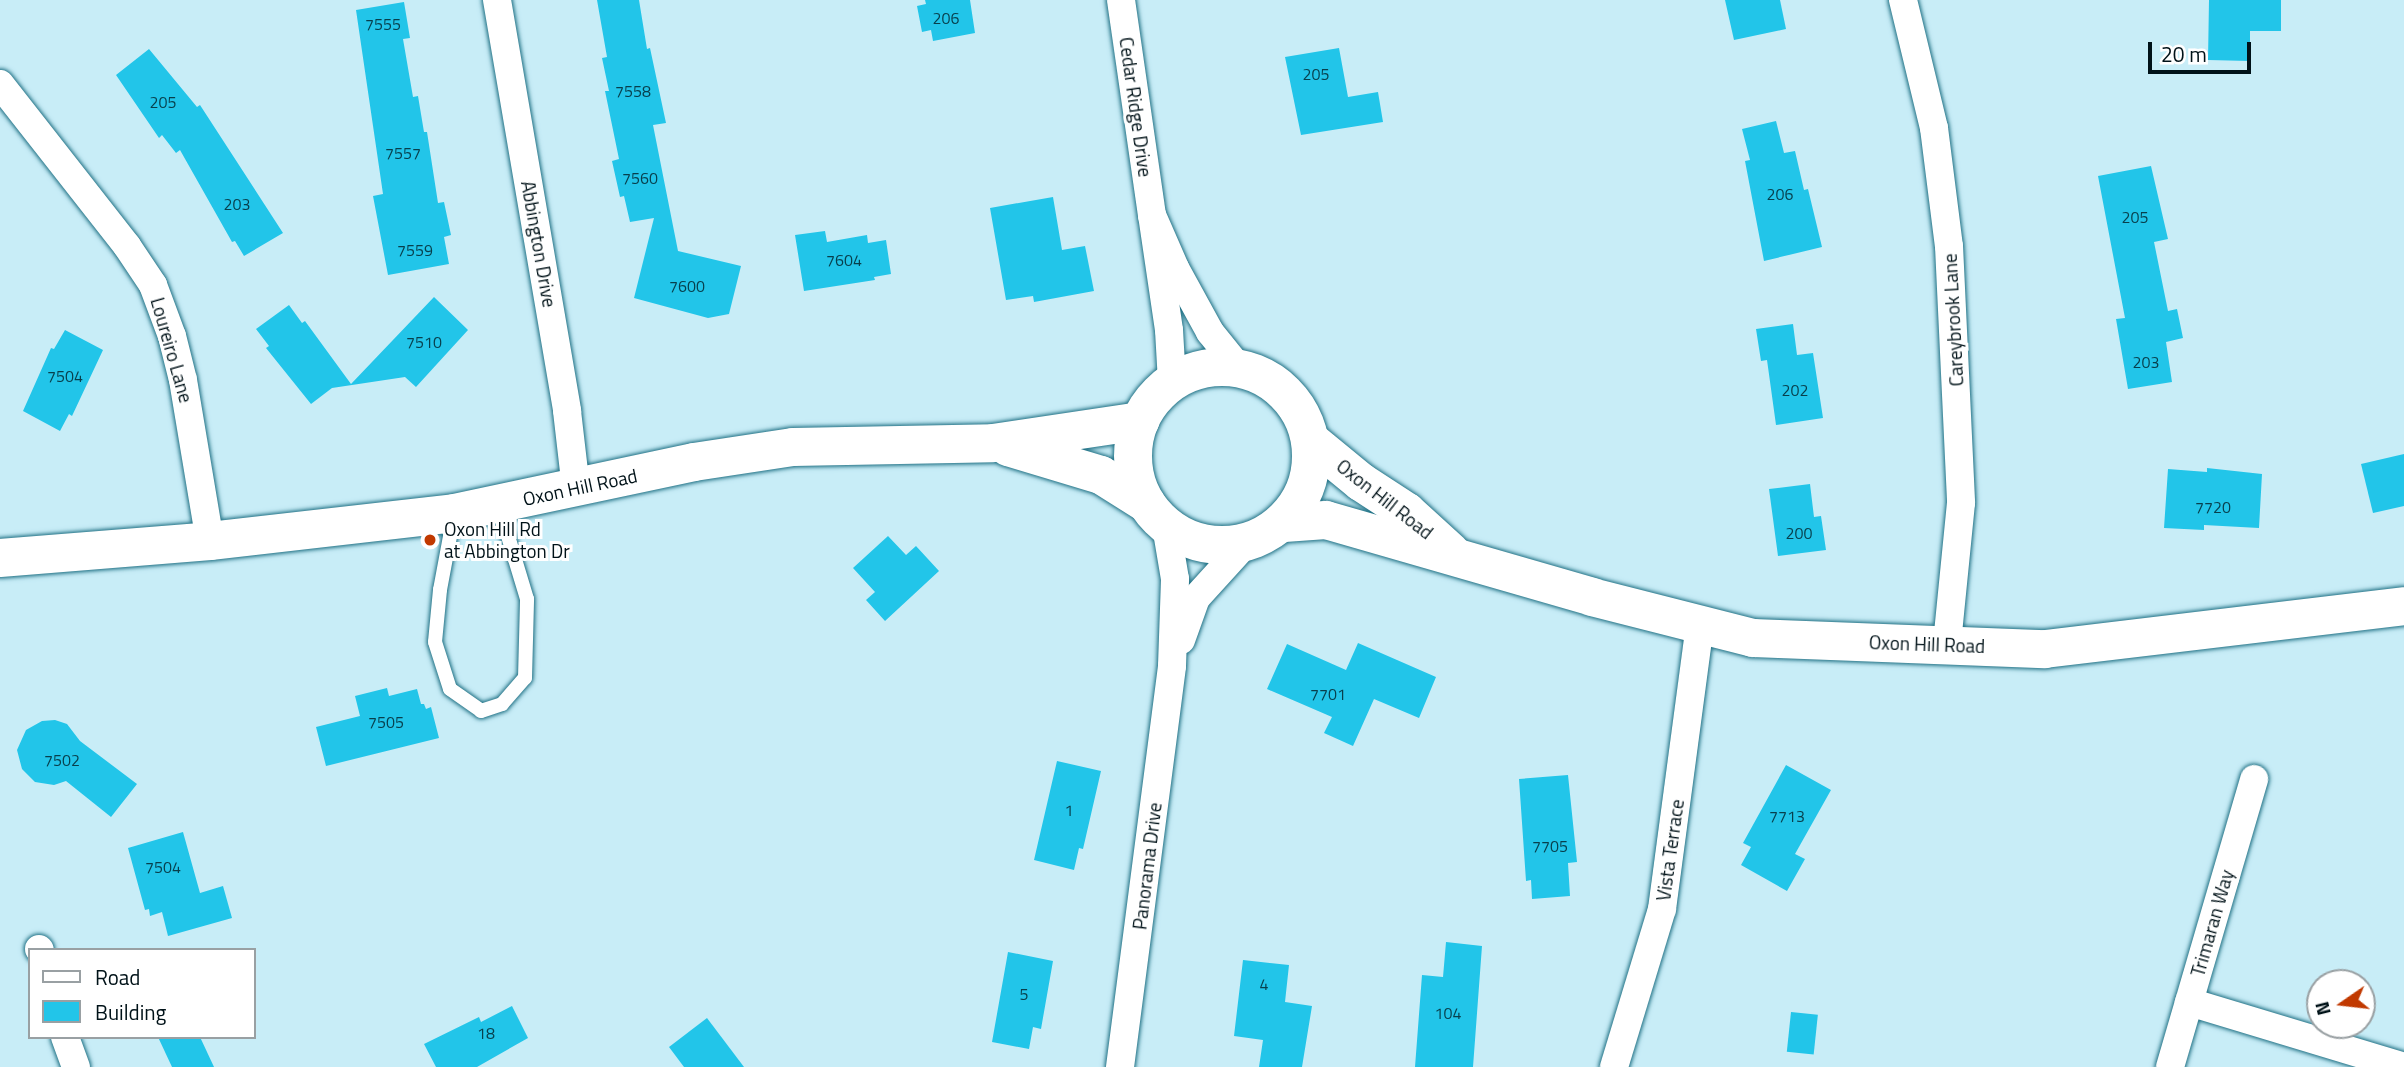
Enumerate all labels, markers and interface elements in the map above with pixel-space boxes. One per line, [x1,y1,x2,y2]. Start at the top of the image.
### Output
house number: 206 [933,8,959,28]
house number: 7555 [365,14,401,34]
scale bar [2152,28,2255,72]
street label: Cedar Ridge Drive [1115,36,1157,178]
text: 20 m [2161,38,2207,70]
house number: 205 [1303,64,1329,84]
house number: 7558 [615,81,651,101]
house number: 205 [150,92,176,112]
house number: 7557 [385,143,421,163]
house number: 7560 [622,168,658,188]
street label: Abbington Drive [517,179,561,309]
house number: 206 [1767,184,1793,204]
house number: 203 [224,194,250,214]
house number: 205 [2122,207,2148,227]
house number: 7559 [397,240,433,260]
house number: 7604 [826,250,862,270]
street label: Careybrook Lane [1938,253,1968,387]
house number: 7600 [669,276,705,296]
street label: Loureiro Lane [146,295,198,405]
house number: 7510 [406,332,442,352]
house number: 203 [2133,352,2159,372]
house number: 7504 [47,366,83,386]
house number: 202 [1782,380,1808,400]
street label: Oxon Hill Road [1332,454,1438,544]
street label: Oxon Hill Road [521,464,639,510]
house number: 7720 [2195,497,2231,517]
place label: Oxon Hill Rd at Abbington Dr [444,518,570,562]
house number: 200 [1786,523,1812,543]
marker: Oxon Hill Rd at Abbington Dr [422,532,438,548]
street label: Oxon Hill Road [1868,631,1986,657]
house number: 7701 [1310,684,1346,704]
house number: 7505 [368,712,404,732]
house number: 7502 [44,750,80,770]
street label: Vista Terrace [1652,798,1688,902]
house number: 1 [1065,800,1073,820]
street label: Panorama Drive [1128,801,1166,931]
house number: 7713 [1769,806,1805,826]
house number: 7705 [1532,836,1568,856]
house number: 7504 [145,857,181,877]
street label: Trimaran Way [2186,867,2238,979]
legend [28,948,256,1039]
text: Road [95,961,140,993]
north arrow [2306,969,2376,1039]
house number: 4 [1260,974,1268,994]
house number: 5 [1020,984,1028,1004]
text: Building [95,996,166,1028]
text: N [2306,999,2338,1019]
house number: 104 [1435,1003,1461,1023]
house number: 18 [477,1023,495,1043]

